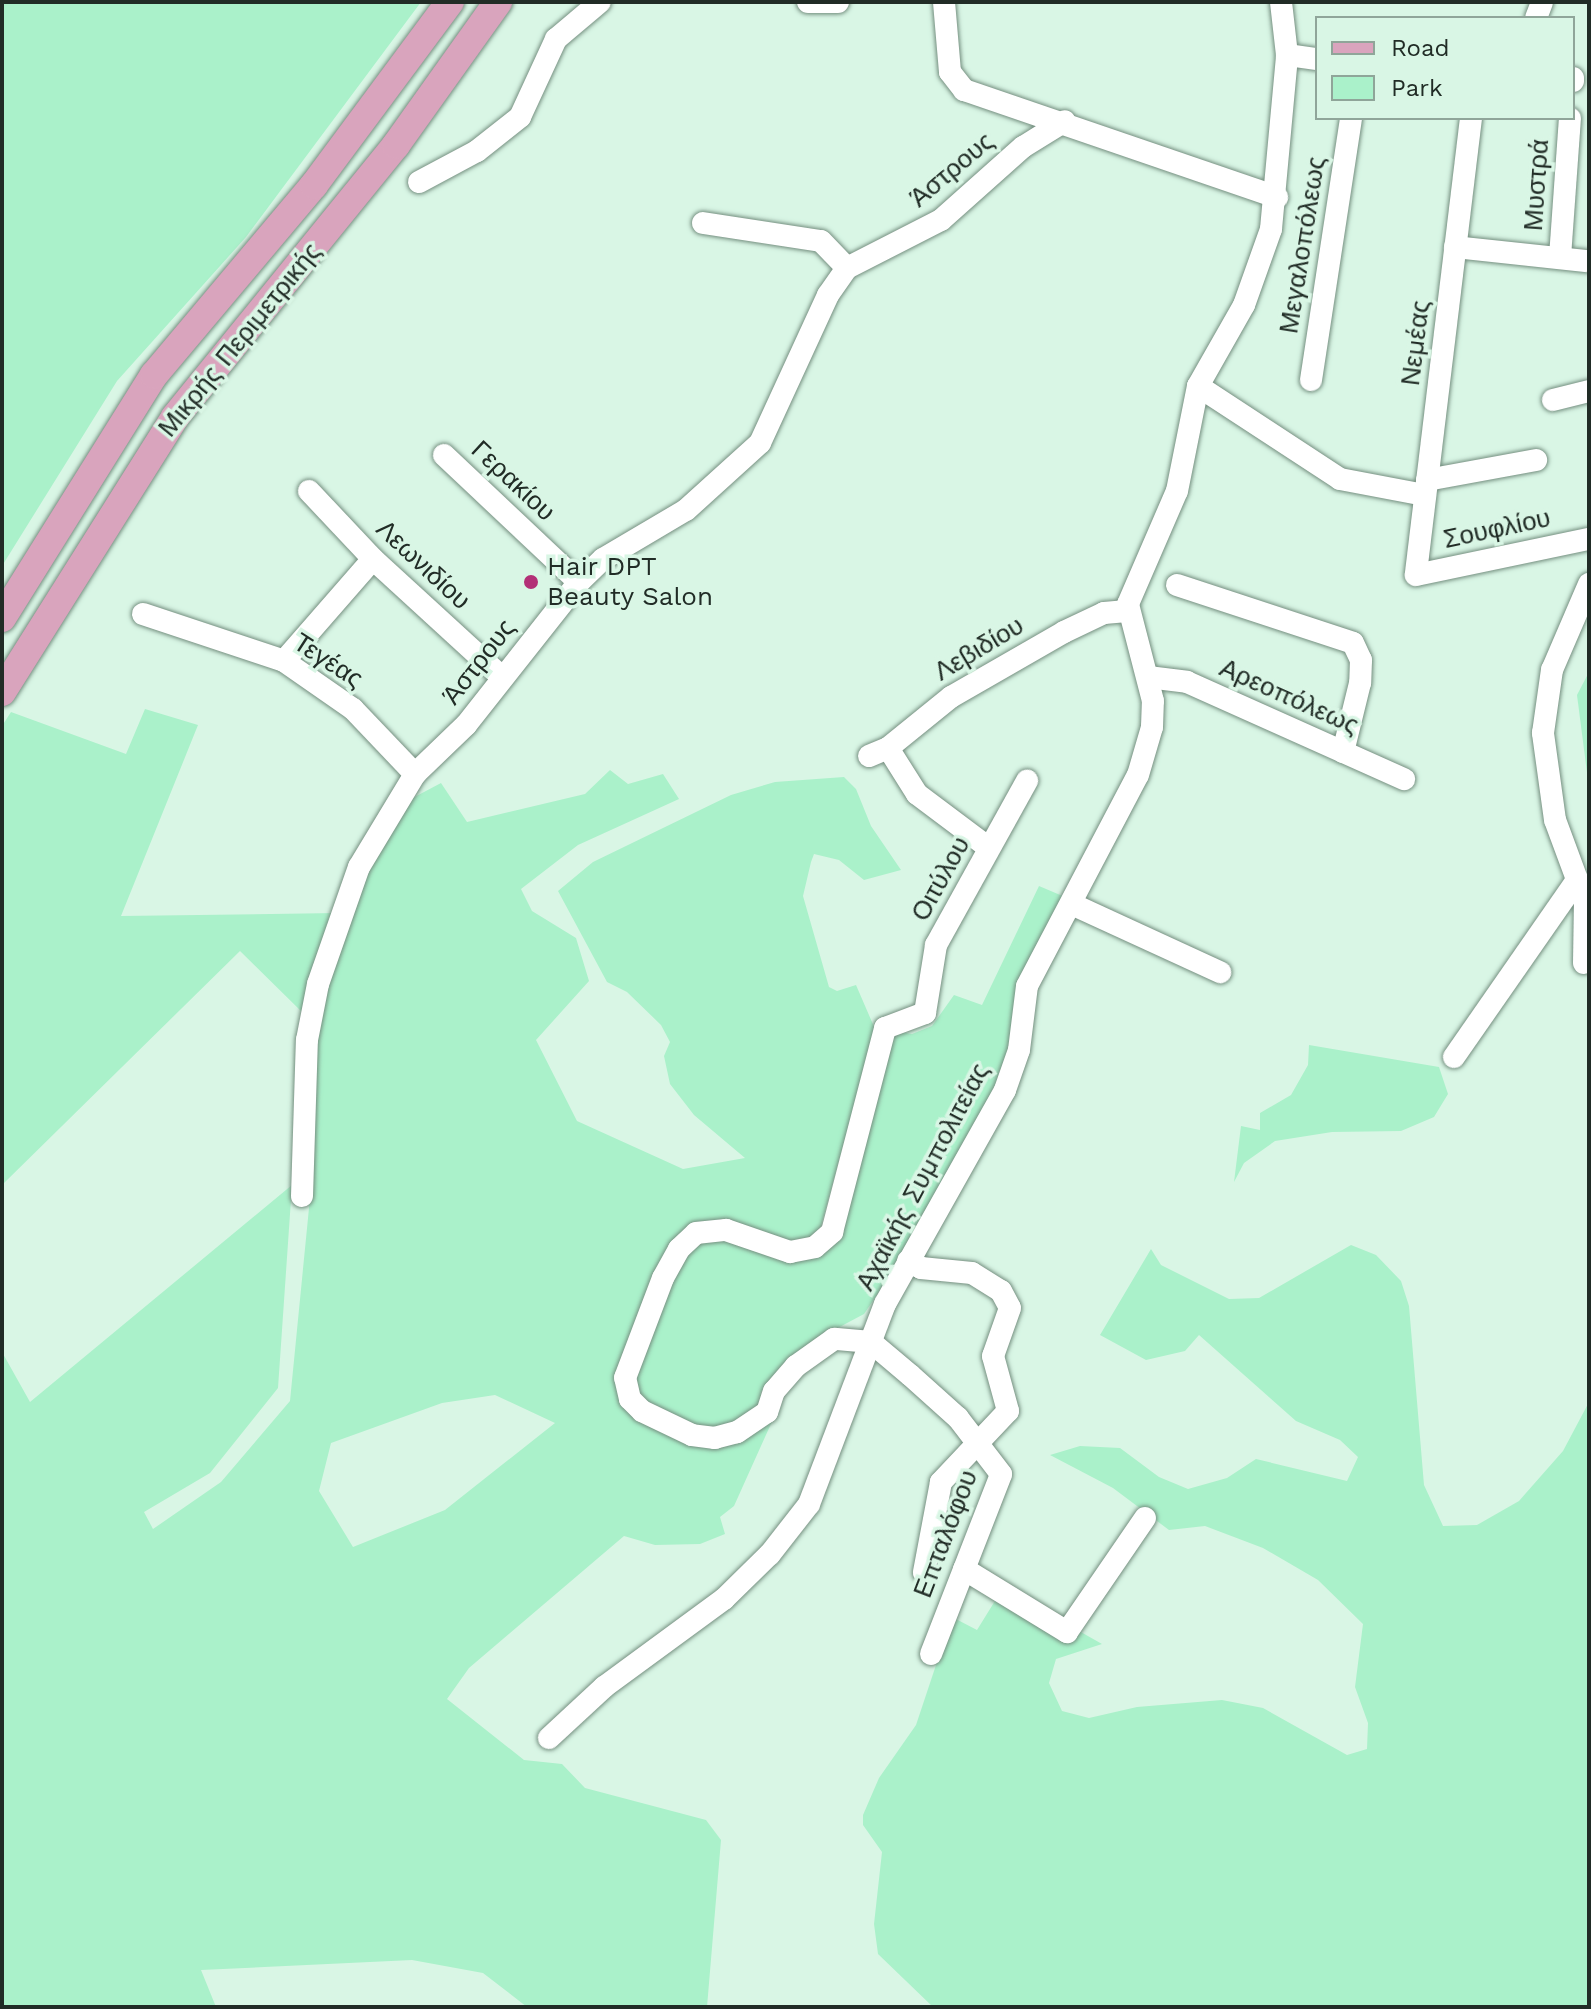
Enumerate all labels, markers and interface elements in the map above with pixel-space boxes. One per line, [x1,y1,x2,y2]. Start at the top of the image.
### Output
legend [1315,16,1575,120]
text: Road [1391,34,1450,62]
text: Park [1391,74,1443,102]
street label: Άστρους [904,126,1000,214]
street label: Μυστρά [1518,138,1556,232]
street label: Μεγαλοπόλεως [1274,154,1332,336]
street label: Μικρής Περιμετρικής [152,237,328,443]
street label: Νεμέας [1395,299,1437,387]
street label: Γερακίου [465,434,561,528]
street label: Σουφλίου [1441,502,1553,556]
street label: Λεωνιδίου [370,514,476,616]
place label: Hair DPT Beauty Salon [547,551,714,612]
marker: Hair DPT Beauty Salon [522,573,540,591]
street label: Λεβιδίου [929,610,1029,688]
street label: Άστρους [436,613,522,711]
street label: Τεγέας [287,627,369,695]
street label: Αρεοπόλεως [1215,653,1363,741]
street label: Οιτύλου [905,831,977,927]
street label: Αχαϊκής Συμπολιτείας [850,1058,996,1296]
street label: Επταλόφου [907,1466,985,1602]

